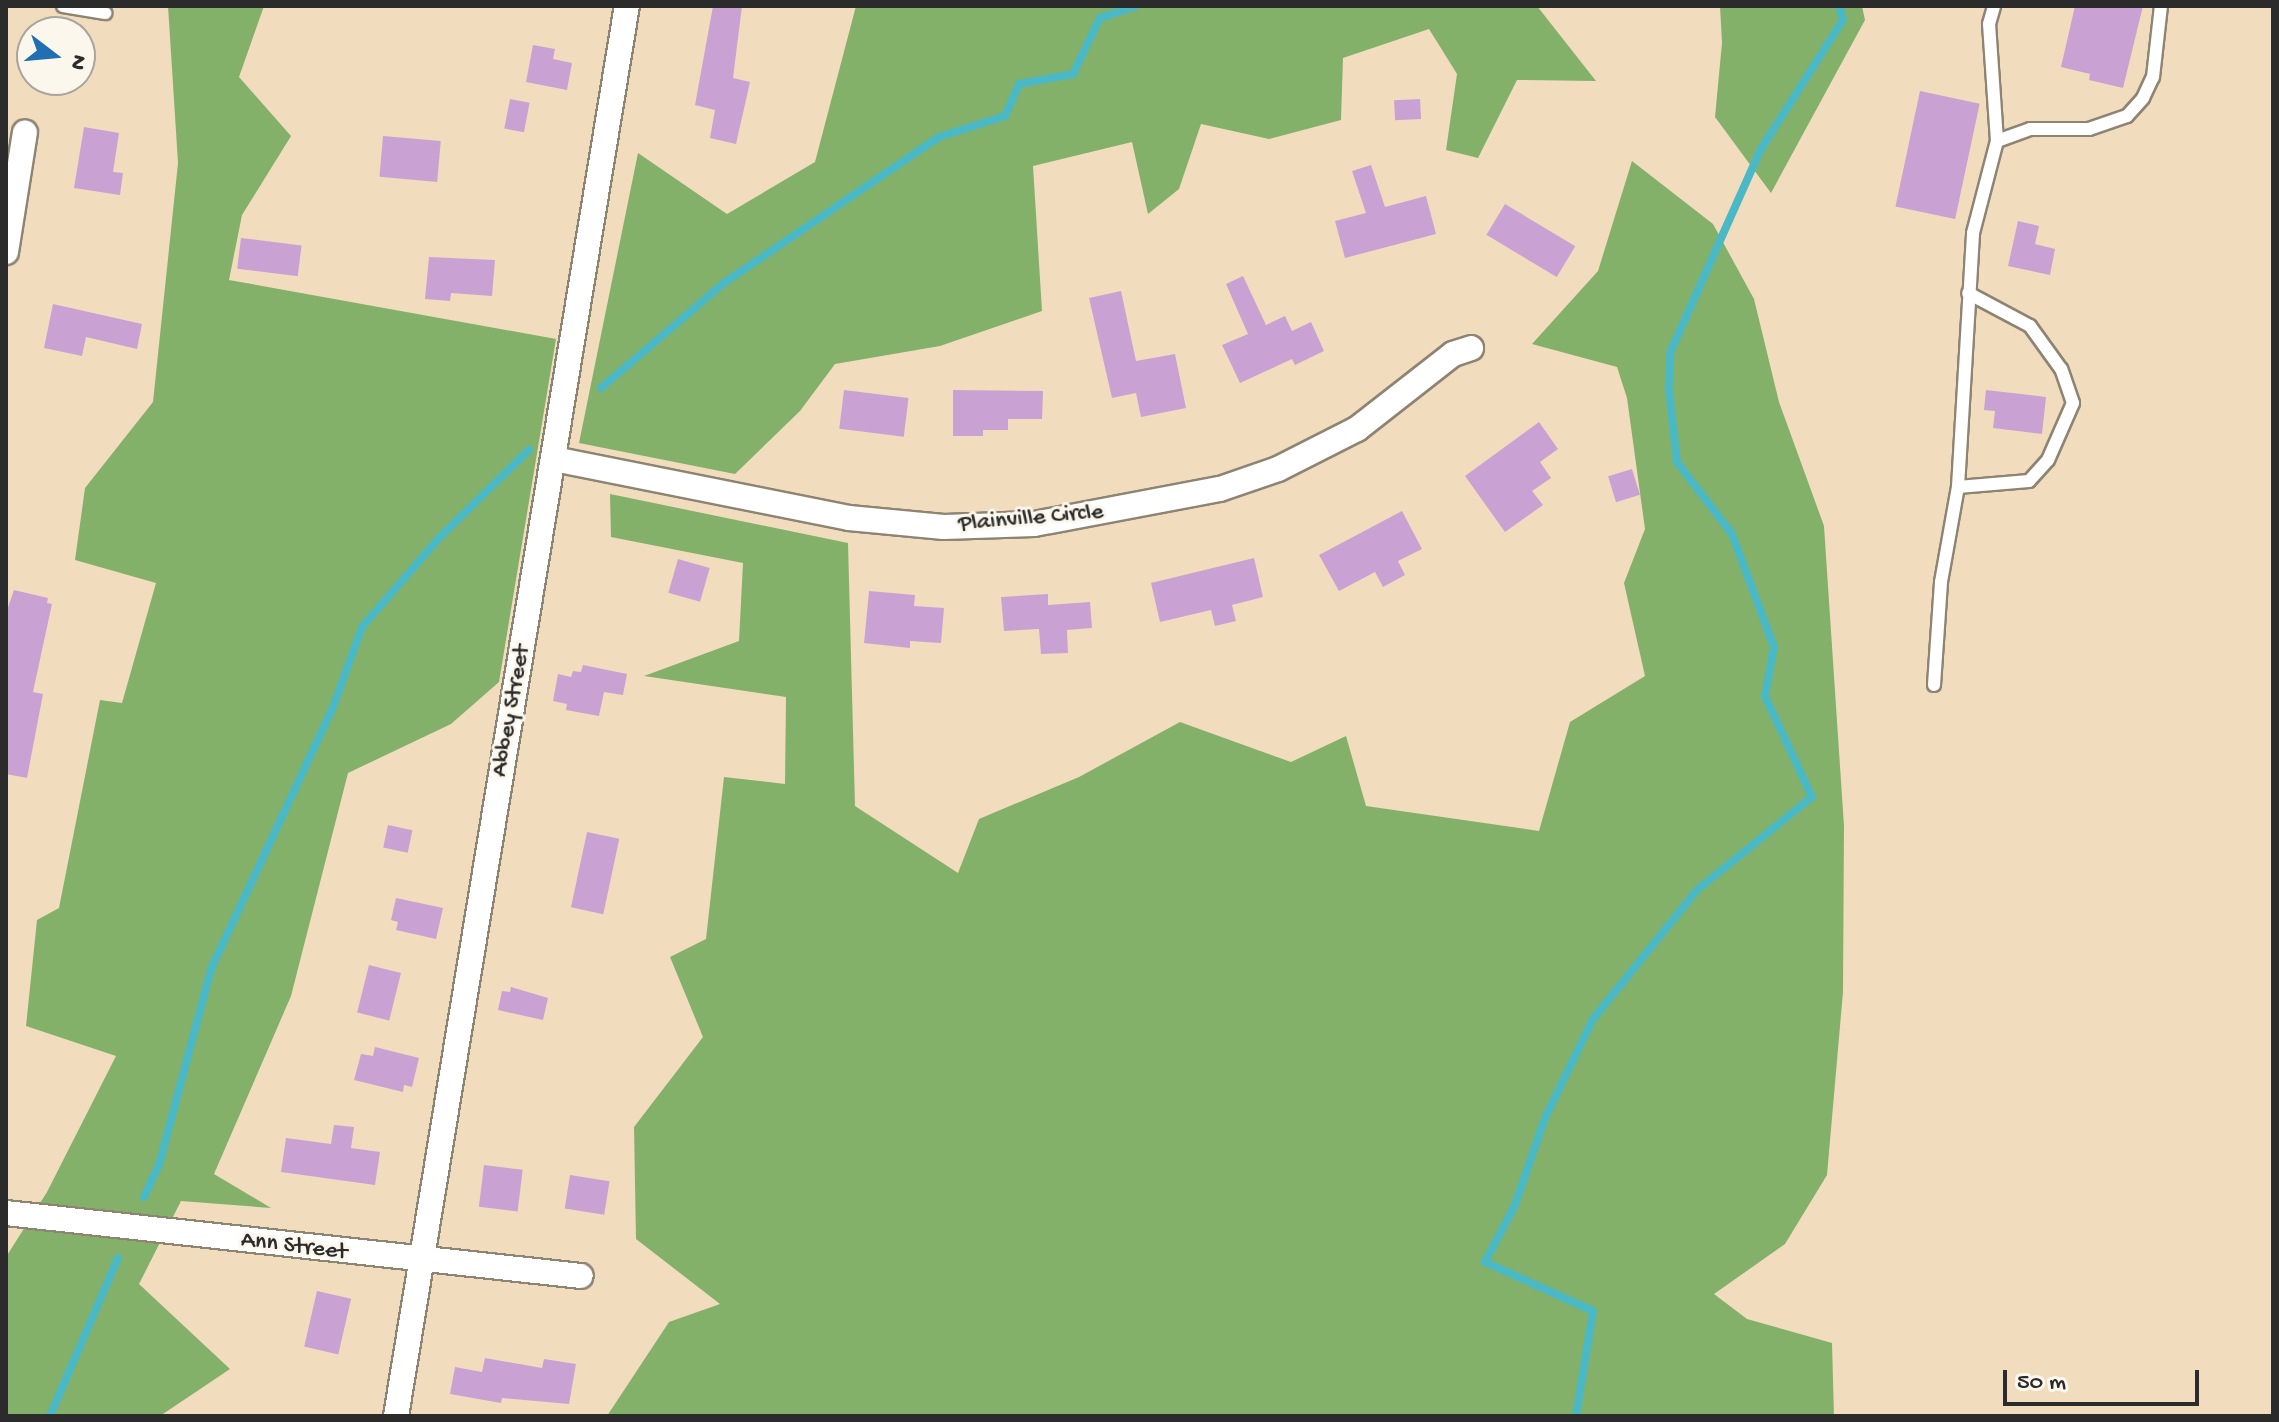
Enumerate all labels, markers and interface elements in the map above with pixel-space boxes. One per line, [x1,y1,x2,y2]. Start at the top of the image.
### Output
north arrow [16,16,96,96]
text: N [63,52,92,73]
street label: Plainville Circle [957,498,1105,540]
street label: Abbey Street [486,643,538,779]
street label: Ann Street [239,1226,349,1268]
scale bar [2007,1354,2203,1404]
text: 50 m [2017,1369,2066,1398]

